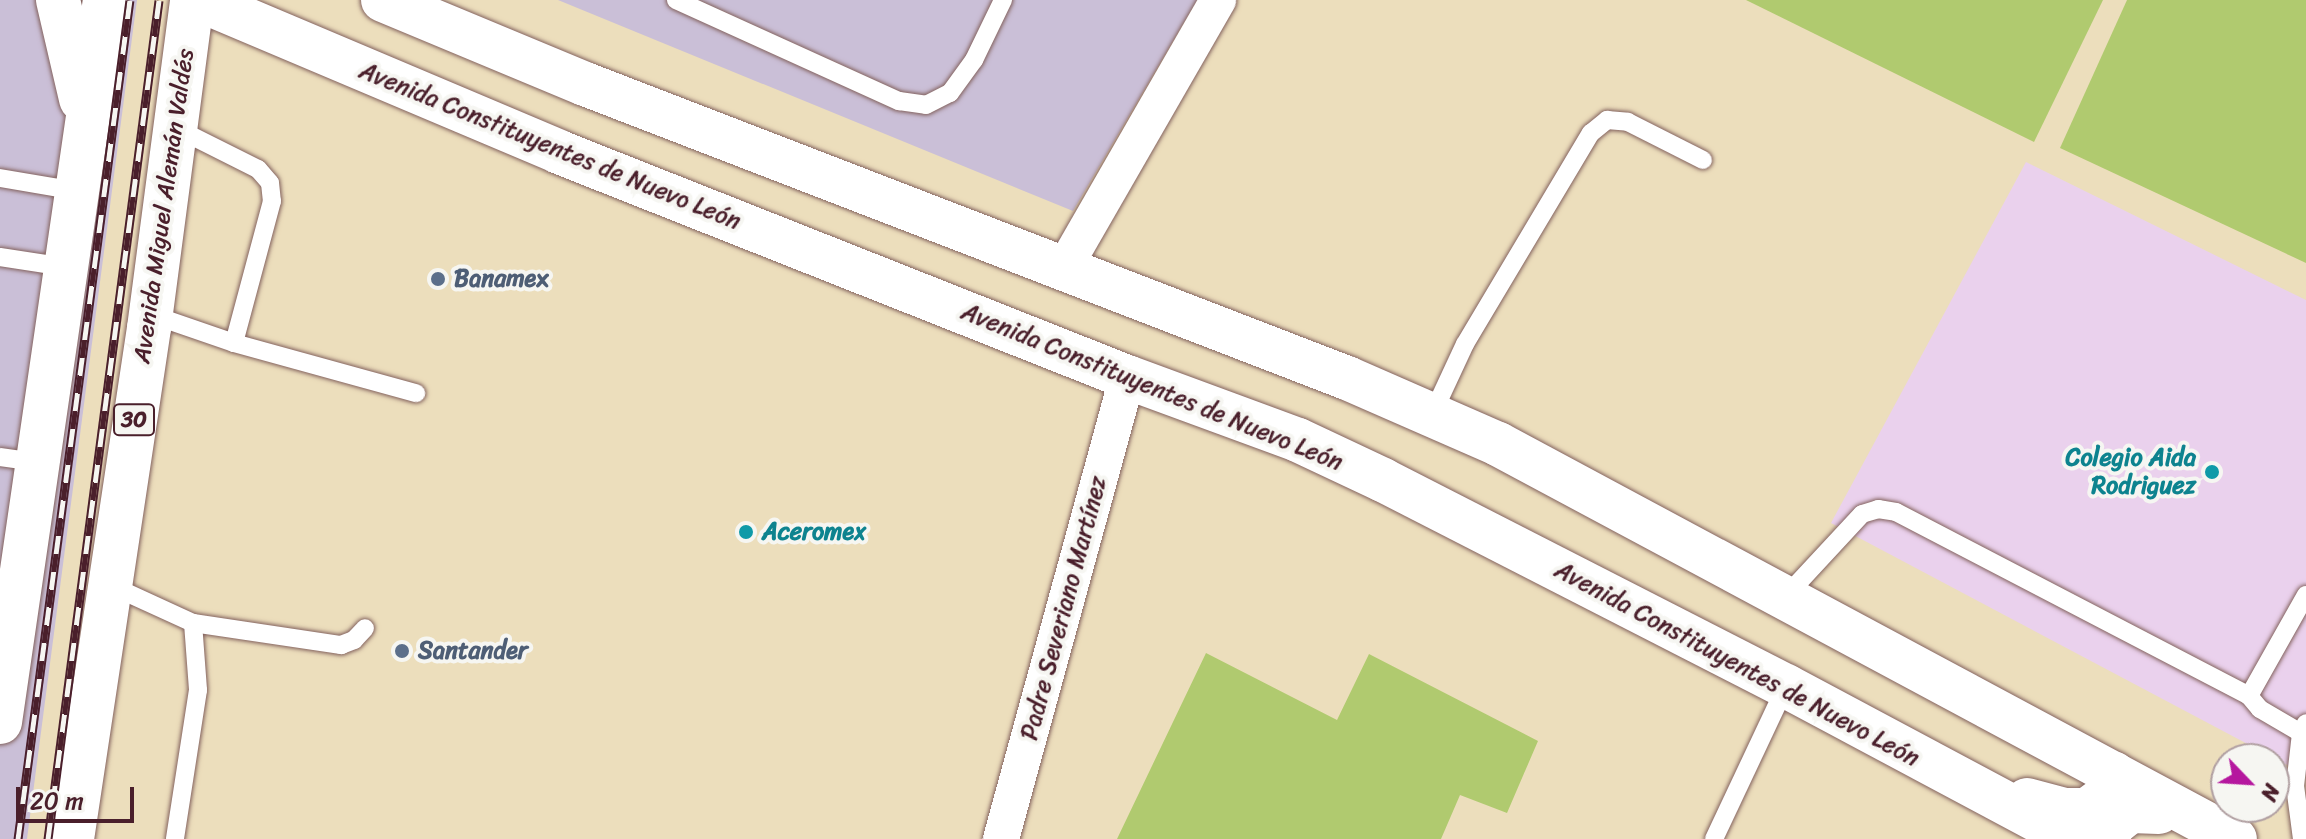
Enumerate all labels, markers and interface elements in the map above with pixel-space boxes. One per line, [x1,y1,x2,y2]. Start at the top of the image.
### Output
street label: Avenida Miguel Alemán Valdés [128,47,200,365]
street label: Avenida Constituyentes de Nuevo León [355,56,745,236]
place label: Banamex [454,265,548,293]
marker: Banamex [429,270,447,288]
street label: Avenida Constituyentes de Nuevo León [957,297,1347,477]
road number: 30 [112,402,156,438]
place label: Colegio Aida Rodriguez [2065,444,2196,500]
marker: Colegio Aida Rodriguez [2203,463,2221,481]
street label: Padre Severiano Martínez [1015,472,1113,744]
place label: Aceromex [762,518,866,546]
marker: Aceromex [737,523,755,541]
street label: Avenida Constituyentes de Nuevo León [1550,555,1924,773]
place label: Santander [418,637,528,665]
marker: Santander [393,642,411,660]
north arrow [2210,743,2290,823]
scale bar [20,771,138,821]
text: N [2249,777,2291,808]
text: 20 m [30,780,84,822]

